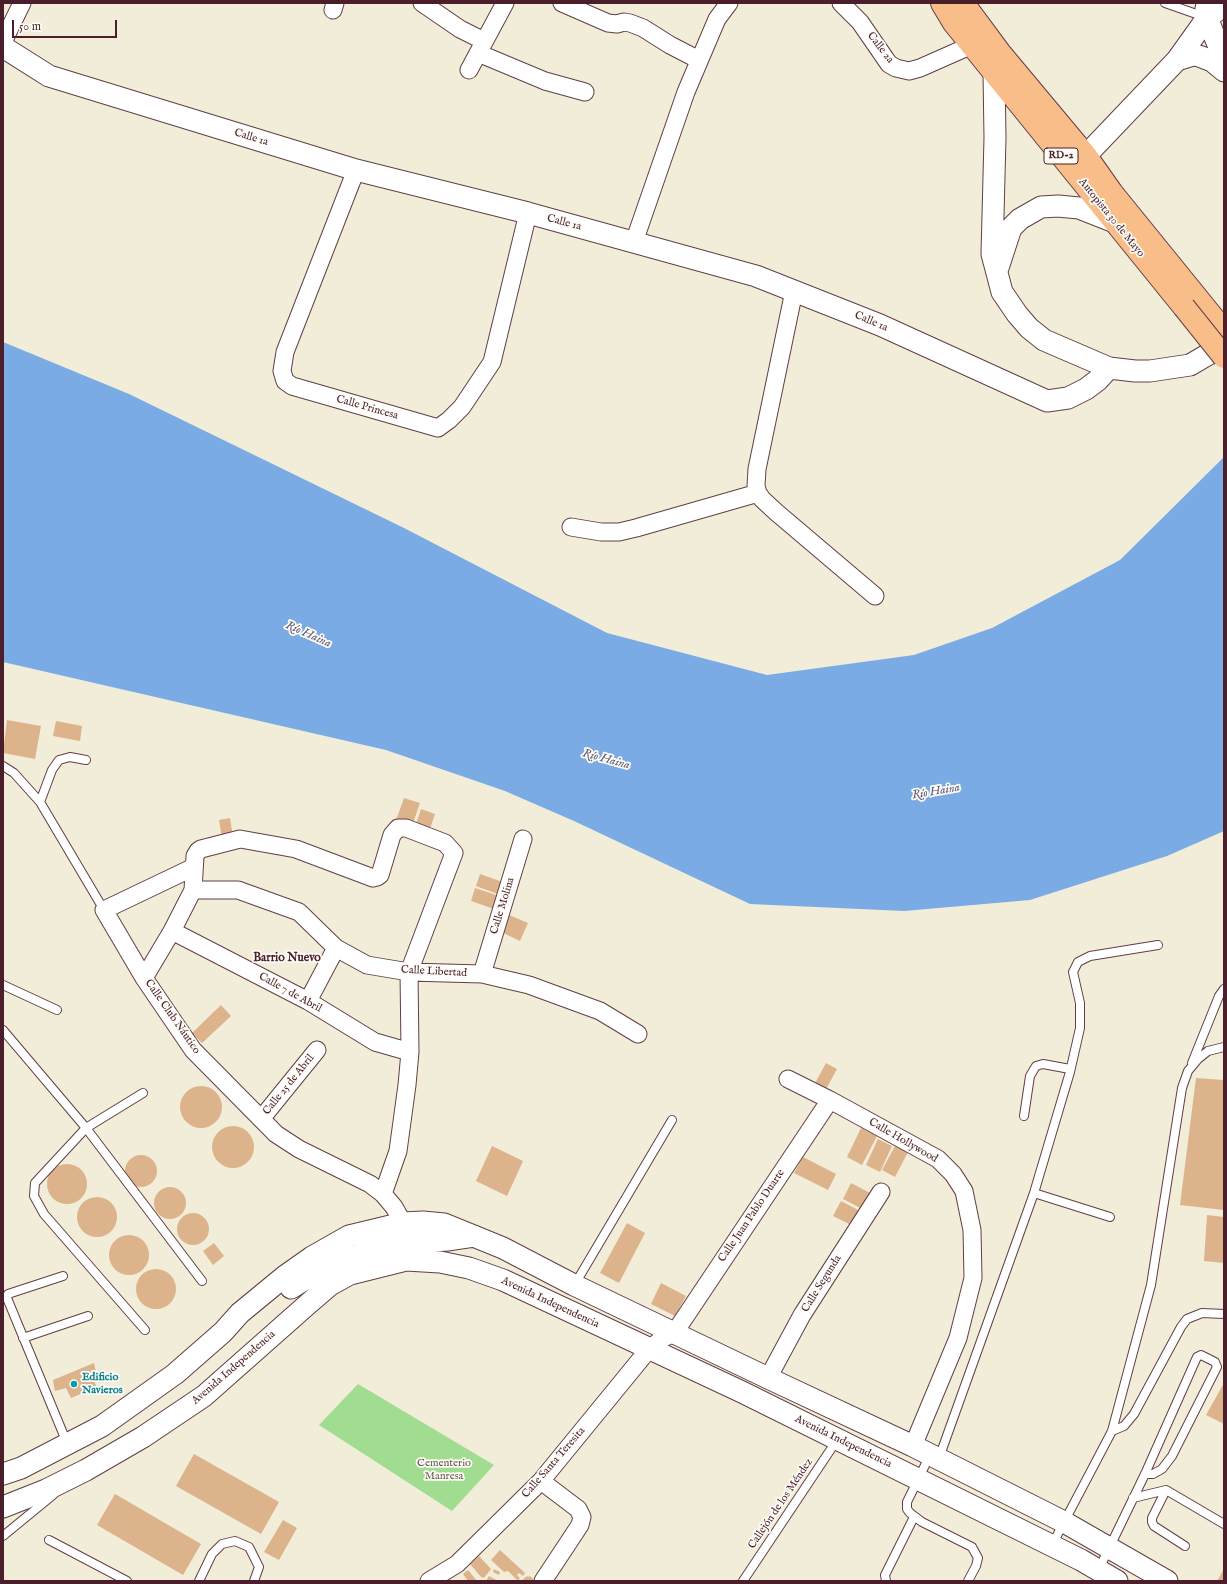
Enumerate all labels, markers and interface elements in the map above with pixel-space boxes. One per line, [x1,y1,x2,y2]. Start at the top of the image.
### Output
scale bar [14,12,119,38]
text: 50 m [19,19,41,34]
street label: Calle 2a [864,30,896,66]
street label: Calle 1a [232,127,270,149]
road number: RD-2 [1044,148,1078,164]
street label: Autopista 30 de Mayo [1075,176,1147,260]
street label: Calle 1a [545,212,583,234]
street label: Calle 1a [852,309,890,335]
street label: Calle Princesa [335,393,399,423]
water label: Río Haina [283,619,333,651]
water label: Río Haina [581,747,631,773]
water label: Río Haina [911,781,961,803]
street label: Calle Molina [488,876,518,936]
district label: Barrio Nuevo [253,952,321,966]
street label: Calle Libertad [401,964,467,980]
street label: Calle 7 de Abril [256,970,324,1016]
street label: Calle Club Náutico [141,977,203,1057]
street label: Calle 25 de Abril [261,1052,317,1118]
street label: Calle Hollywood [866,1116,940,1166]
street label: Calle Juan Pablo Duarte [716,1167,788,1265]
street label: Calle Segunda [799,1253,845,1315]
street label: Avenida Independencia [499,1275,601,1331]
street label: Avenida Independencia [190,1328,278,1408]
place label: Edificio Navieros [82,1371,123,1397]
marker: Edificio Navieros [69,1379,79,1389]
street label: Avenida Independencia [792,1413,894,1471]
street label: Calle Santa Teresita [520,1425,588,1501]
street label: Callejón de los Méndez [746,1456,816,1552]
park label: Cementerio Manresa [417,1457,471,1483]

